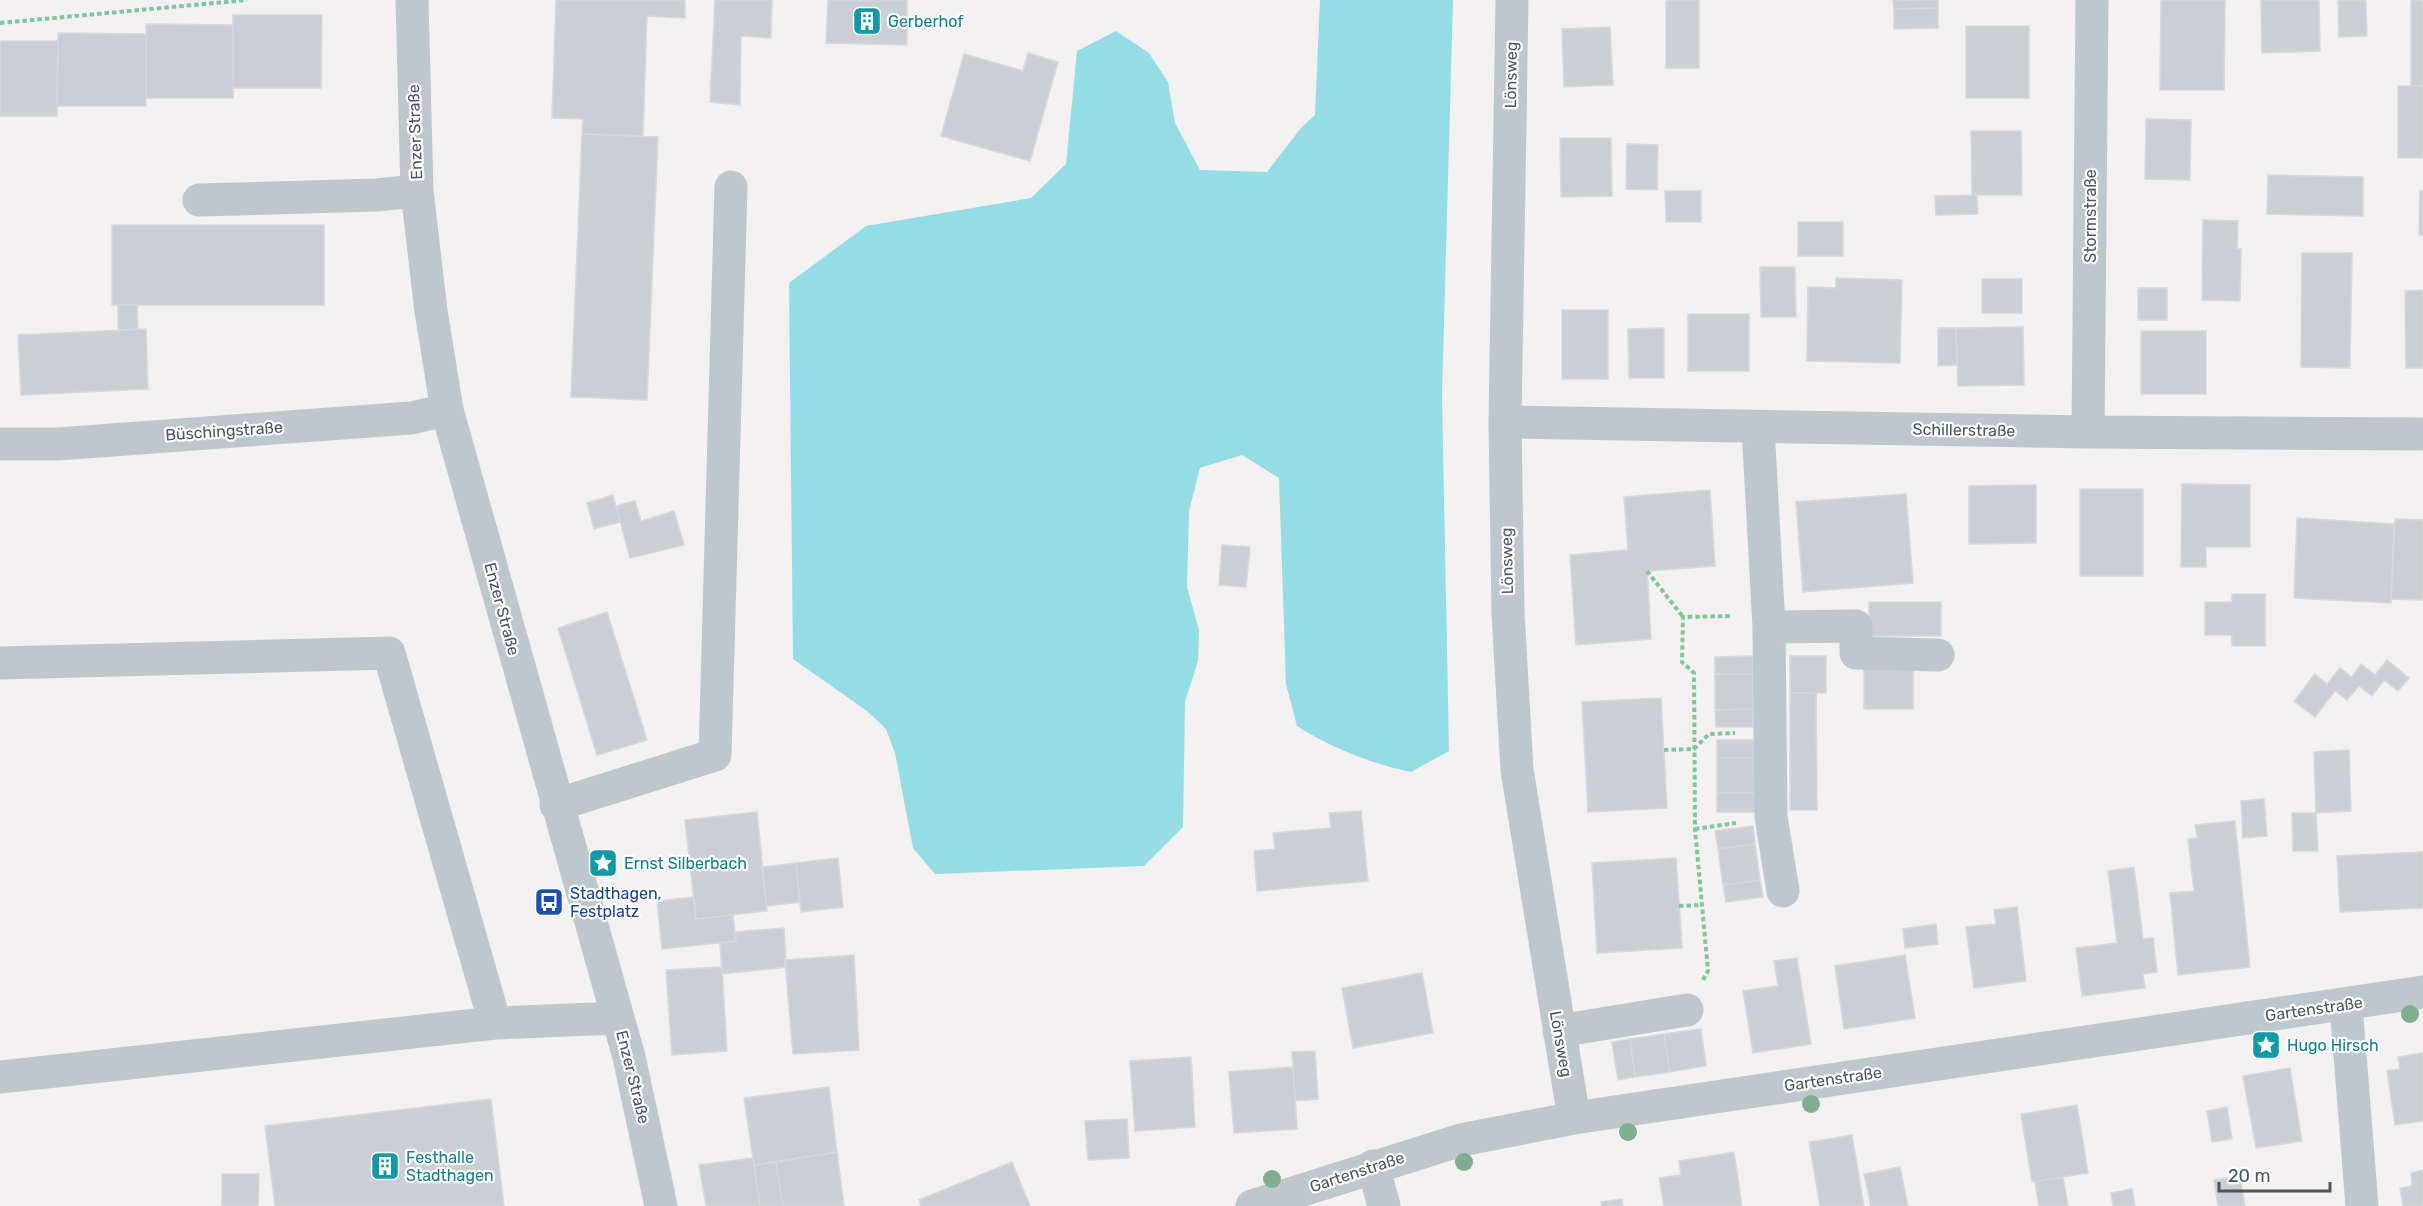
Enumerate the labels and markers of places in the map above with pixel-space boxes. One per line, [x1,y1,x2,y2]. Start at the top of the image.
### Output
building icon: Gerberhof [851,5,883,37]
place label: Gerberhof [888,12,964,31]
place icon: Ernst Silberbach [587,847,619,879]
place label: Ernst Silberbach [624,854,747,873]
place label: Stadthagen, Festplatz [570,884,662,921]
bus stop icon: Stadthagen, Festplatz [533,886,565,918]
place icon: Hugo Hirsch [2250,1029,2282,1061]
place label: Hugo Hirsch [2287,1036,2379,1055]
place label: Festhalle Stadthagen [406,1148,494,1185]
building icon: Festhalle Stadthagen [369,1150,401,1182]

